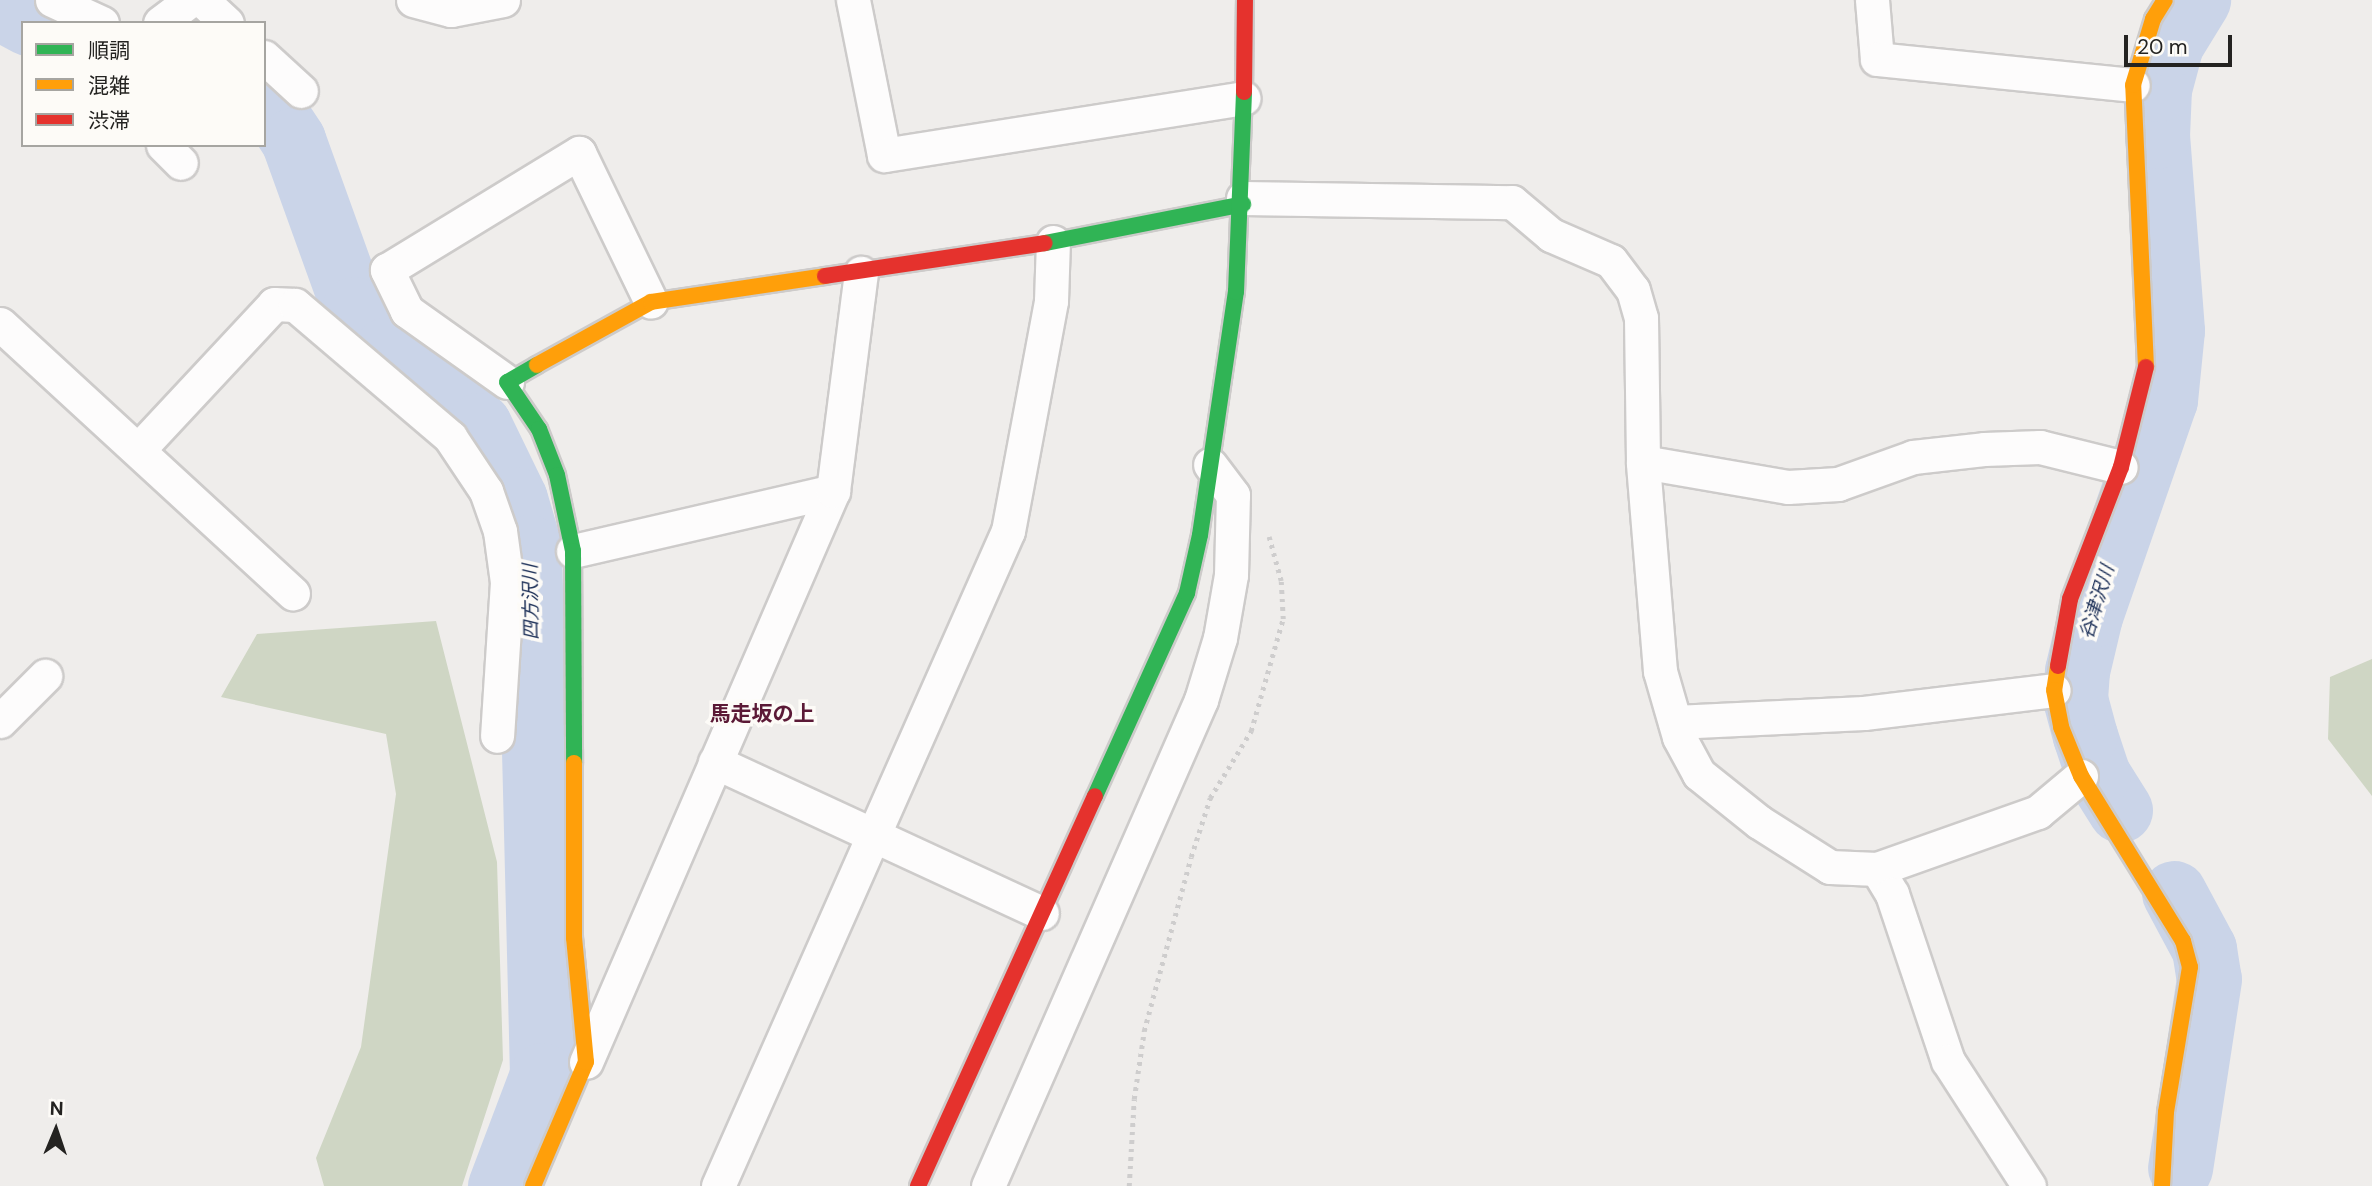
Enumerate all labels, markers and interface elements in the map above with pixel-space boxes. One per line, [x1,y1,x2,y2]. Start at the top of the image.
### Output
legend [21,21,266,147]
scale bar [2127,21,2236,65]
text: 20 m [2137,33,2188,61]
text: 順調 [88,37,130,65]
text: 混雑 [88,72,130,100]
text: 渋滞 [88,107,130,135]
water label: 谷津沢川 [2075,562,2119,642]
water label: 四方沢川 [519,564,543,640]
district label: 馬走坂の上 [710,701,814,727]
north arrow [21,1095,91,1165]
text: N [49,1096,64,1121]

